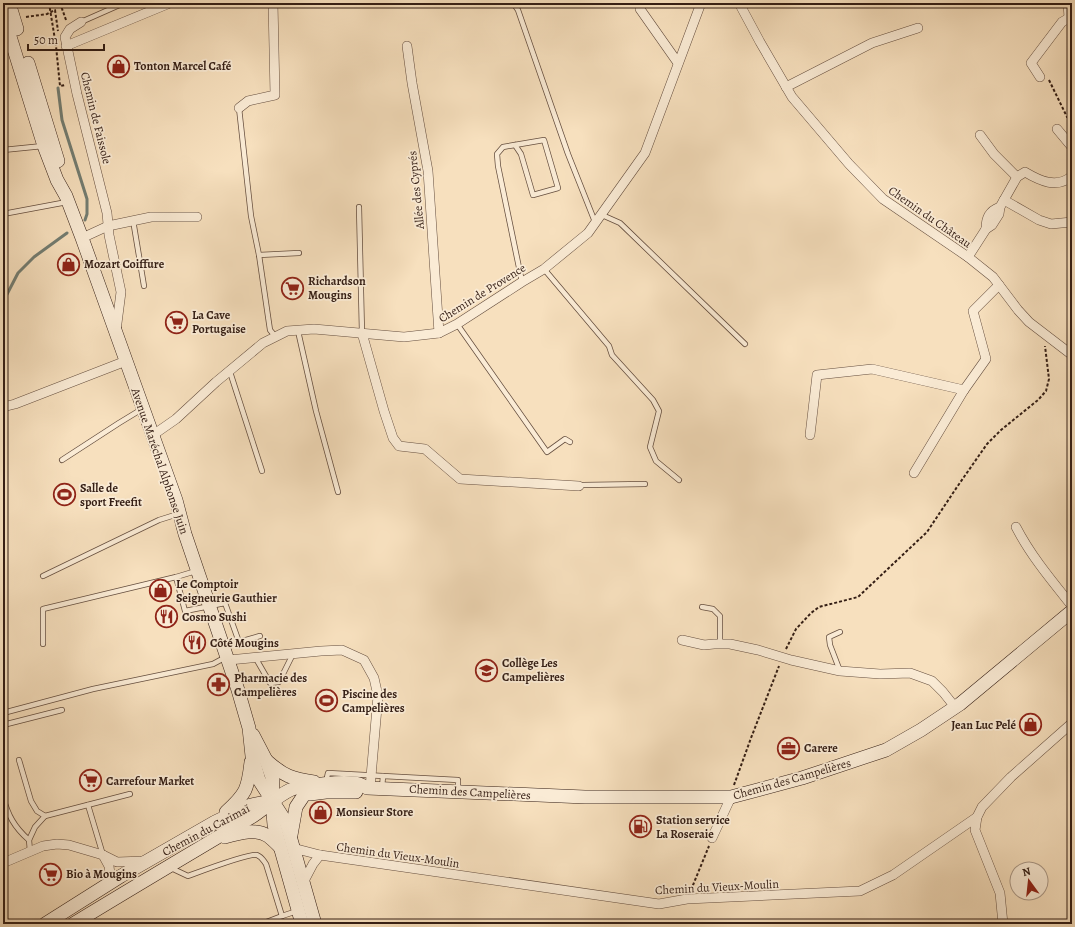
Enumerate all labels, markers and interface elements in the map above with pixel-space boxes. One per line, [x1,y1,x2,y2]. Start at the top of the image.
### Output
scale bar [28,26,104,52]
text: 50 m [34,32,58,48]
shop icon: Tonton Marcel Café [105,53,131,79]
place label: Tonton Marcel Café [134,58,232,74]
street label: Chemin de Faissole [77,70,115,166]
street label: Allée des Cyprés [404,150,428,231]
street label: Chemin du Château [885,182,975,252]
shop icon: Mozart Coiffure [56,251,82,277]
place label: Mozart Coiffure [84,256,165,272]
street label: Chemin de Provence [435,260,529,326]
place label: Richardson Mougins [308,273,366,303]
supermarket icon: Richardson Mougins [280,275,306,301]
place label: La Cave Portugaise [192,307,246,337]
supermarket icon: La Cave Portugaise [164,309,190,335]
street label: Avenue Maréchal Alphonse Juin [127,385,193,537]
place label: Salle de sport Freefit [80,480,142,510]
sports icon: Salle de sport Freefit [51,482,77,508]
place label: Le Comptoir Seigneurie Gauthier [176,576,277,606]
shop icon: Le Comptoir Seigneurie Gauthier [148,578,174,604]
restaurant icon: Cosmo Sushi [154,604,180,630]
place label: Cosmo Sushi [182,609,247,625]
restaurant icon: Côté Mougins [181,630,207,656]
place label: Côté Mougins [210,635,279,651]
place label: Collège Les Campelières [502,655,565,685]
school or university icon: Collège Les Campelières [474,657,500,683]
place label: Pharmacie des Campelières [234,670,307,700]
pharmacy icon: Pharmacie des Campelières [206,672,232,698]
place label: Piscine des Campelières [342,686,405,716]
sports icon: Piscine des Campelières [314,688,340,714]
shop icon: Jean Luc Pelé [1018,712,1044,738]
place label: Jean Luc Pelé [951,717,1016,733]
office icon: Carere [776,735,802,761]
place label: Carere [804,740,838,756]
street label: Chemin des Campelières [731,754,853,803]
supermarket icon: Carrefour Market [77,768,103,794]
place label: Carrefour Market [106,773,194,789]
street label: Chemin des Campelières [409,781,531,803]
shop icon: Monsieur Store [308,799,334,825]
street label: Chemin du Carimaï [159,800,253,860]
place label: Monsieur Store [336,804,414,820]
place label: Station service La Roseraie [656,812,730,842]
fuel station icon: Station service La Roseraie [627,814,653,840]
street label: Chemin du Vieux-Moulin [336,838,461,872]
supermarket icon: Bio à Mougins [37,861,63,887]
north arrow [1009,861,1049,901]
text: N [1021,864,1032,880]
place label: Bio à Mougins [66,866,137,882]
street label: Chemin du Vieux-Moulin [655,876,780,898]

